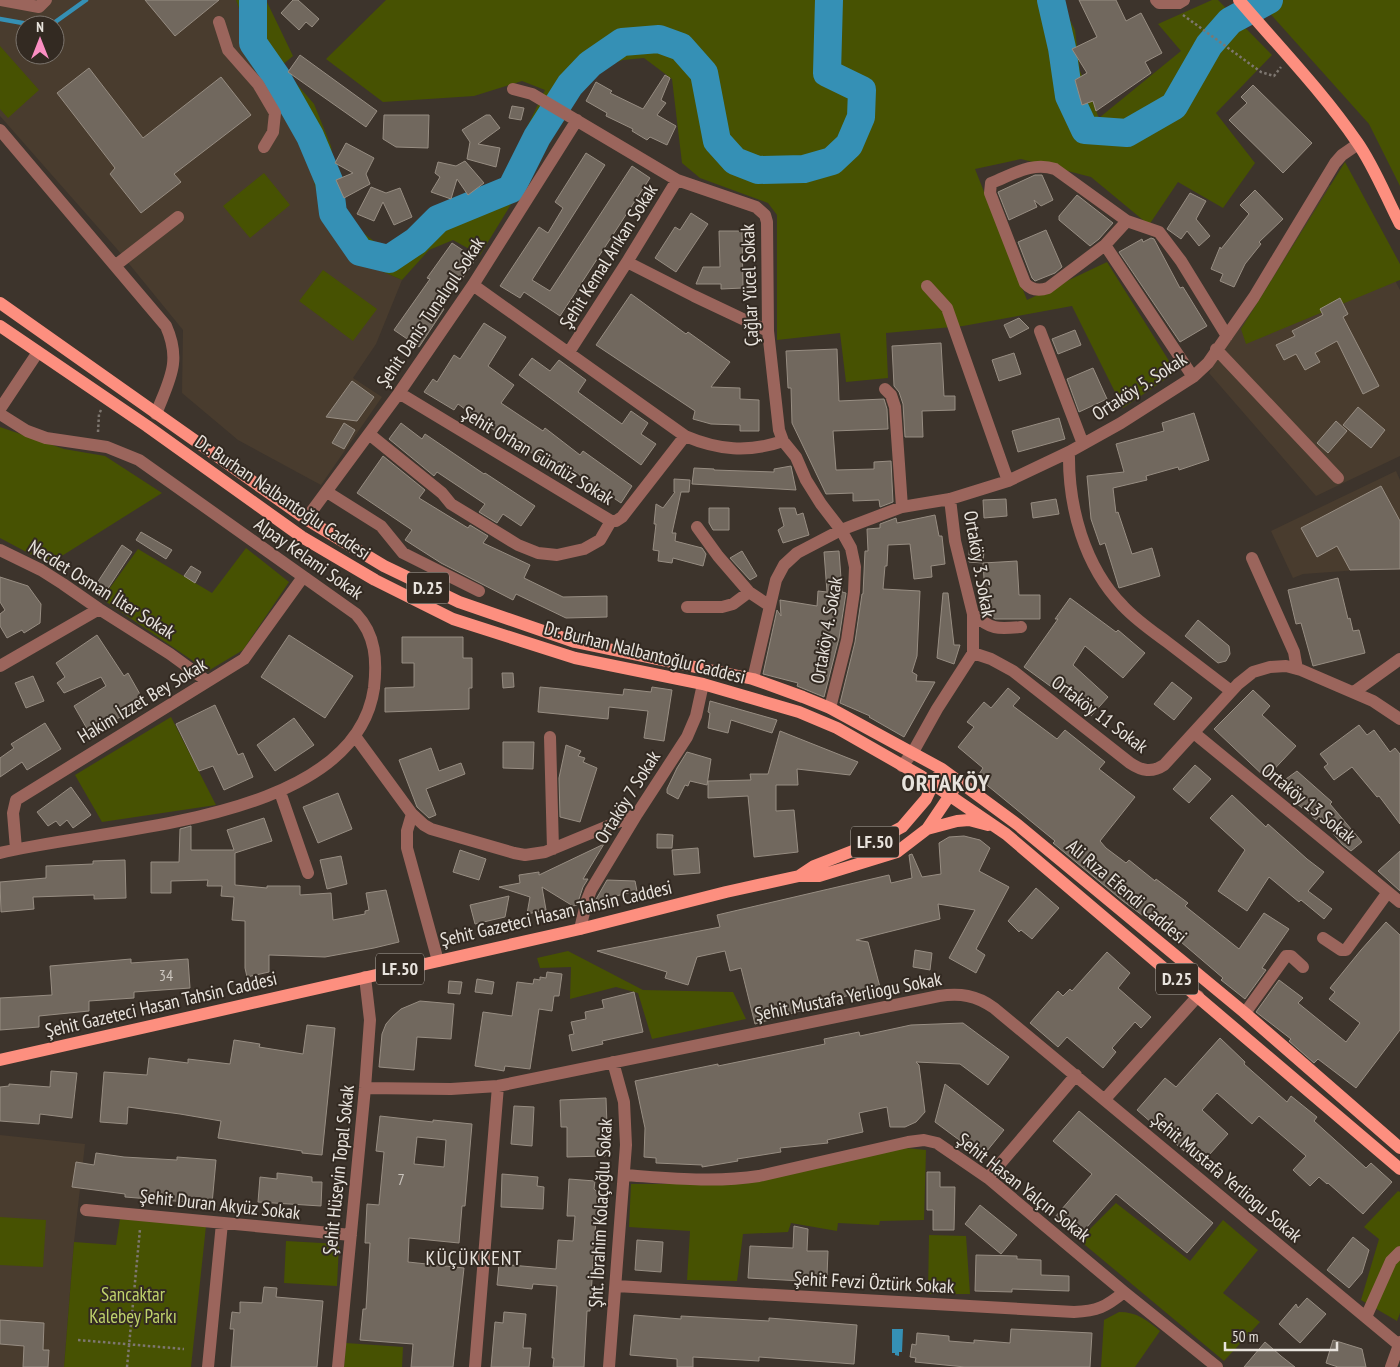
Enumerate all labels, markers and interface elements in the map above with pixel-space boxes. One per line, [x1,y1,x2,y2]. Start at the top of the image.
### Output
north arrow [15,15,65,65]
text: N [36,18,44,36]
street label: Şehit Kemal Arıkan Sokak [554,179,663,333]
street label: Çağlar Yücel Sokak [735,223,763,347]
street label: Şehit Danis Tunalıgıl Sokak [371,231,490,392]
street label: Ortaköy 5. Sokak [1087,346,1191,426]
street label: Şehit Orhan Gündüz Sokak [458,400,619,510]
street label: Dr. Burhan Nalbantoğlu Caddesi [191,429,375,565]
street label: Ortaköy 3. Sokak [959,509,1001,620]
street label: Alpay Kelami Sokak [250,512,369,605]
street label: Necdet Osman İlter Sokak [24,534,180,644]
road number: D.25 [407,572,449,604]
street label: Ortaköy 4. Sokak [805,574,847,685]
street label: Dr. Burhan Nalbantoğlu Caddesi [542,615,748,689]
street label: Hakim İzzet Bey Sokak [73,652,211,748]
street label: Ortaköy 11 Sokak [1047,670,1153,758]
street label: Ortaköy 7 Sokak [589,746,665,848]
street label: Ortaköy 13 Sokak [1257,758,1362,849]
district label: ORTAKÖY [901,767,991,798]
road number: LF.50 [851,826,899,858]
street label: Ali Rıza Efendi Caddesi [1062,834,1192,948]
street label: Şehit Gazeteci Hasan Tahsin Caddesi [438,875,674,951]
road number: LF.50 [376,954,424,984]
road number: D.25 [1156,964,1198,994]
house number: 34 [159,965,173,985]
street label: Şehit Gazeteci Hasan Tahsin Caddesi [43,966,279,1042]
street label: Şehit Mustafa Yerliogu Sokak [753,966,944,1026]
street label: Şehit Hüseyin Topal Sokak [317,1083,359,1256]
street label: Şehit Mustafa Yerliogu Sokak [1147,1107,1308,1248]
street label: Şht. İbrahim Kolaçoğlu Sokak [583,1117,617,1308]
street label: Şehit Hasan Yalçın Sokak [952,1127,1096,1247]
house number: 7 [397,1169,405,1189]
street label: Şehit Duran Akyüz Sokak [138,1184,302,1224]
district label: KÜÇÜKKENT [426,1245,522,1271]
street label: Şehit Fevzi Öztürk Sokak [793,1266,955,1298]
park label: Sancaktar Kalebey Parkı [89,1282,177,1328]
scale bar [1225,1320,1338,1352]
text: 50 m [1232,1327,1258,1346]

